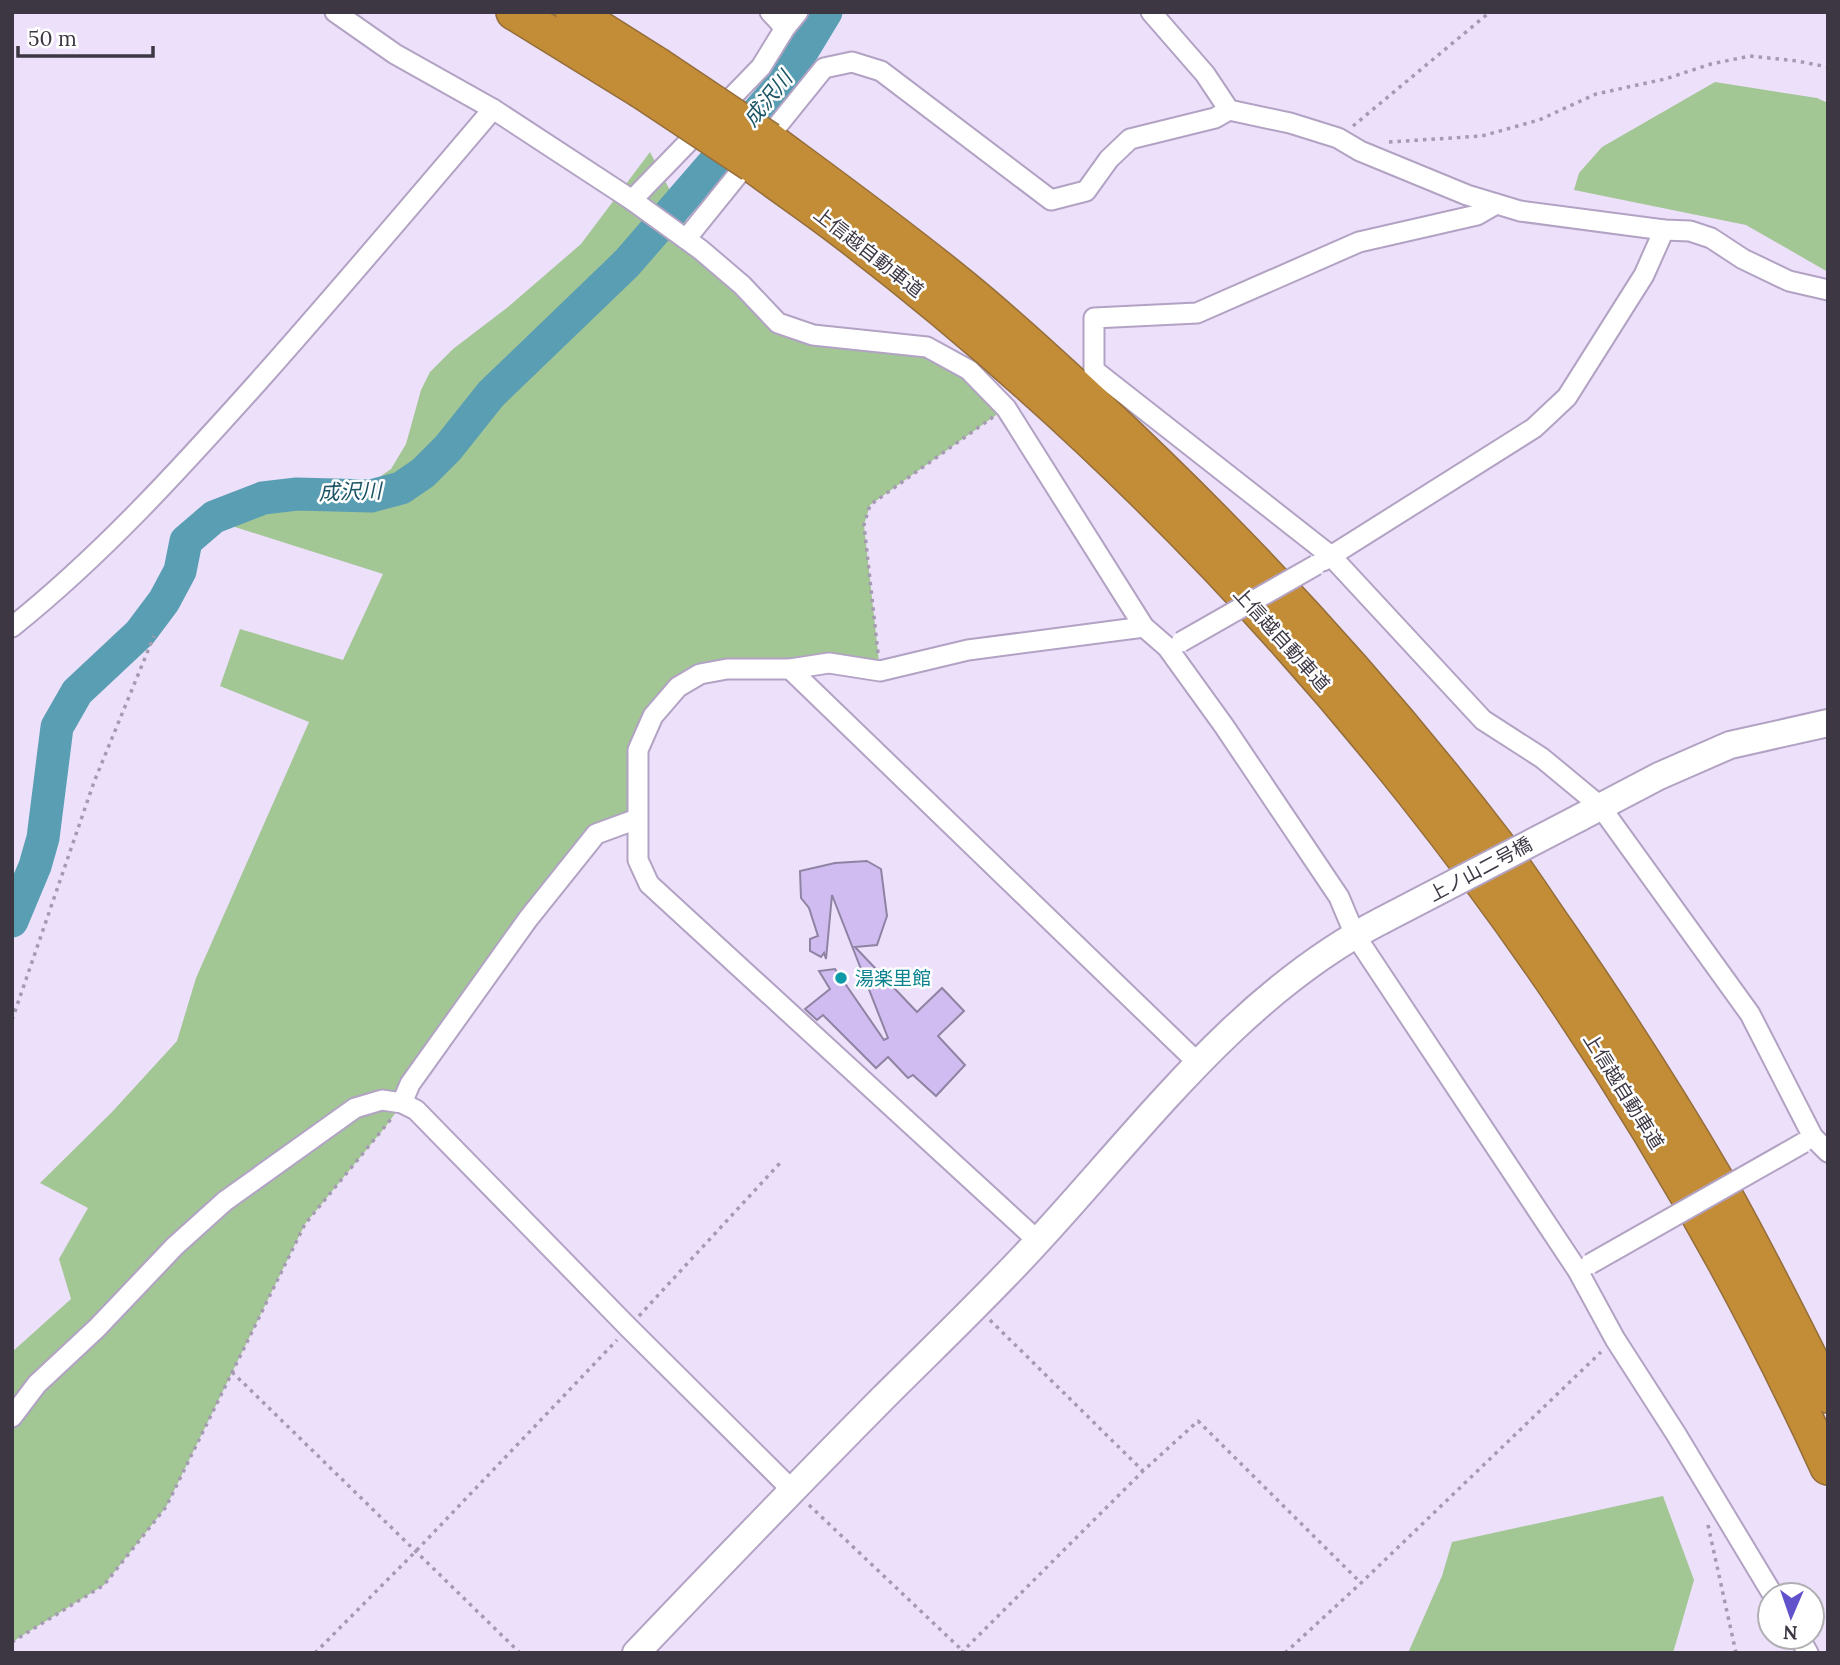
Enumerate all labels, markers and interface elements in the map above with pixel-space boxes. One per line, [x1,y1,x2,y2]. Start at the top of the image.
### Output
scale bar [18,14,152,58]
text: 50 m [28,25,77,52]
water label: 成沢川 [737,64,799,132]
street label: 上信越自動車道 [809,202,929,302]
water label: 成沢川 [318,477,384,506]
street label: 上信越自動車道 [1229,582,1335,696]
street label: 上ノ山二号橋 [1424,832,1536,906]
place label: 湯楽里館 [855,966,931,990]
marker: 湯楽里館 [833,970,849,986]
street label: 上信越自動車道 [1579,1028,1669,1154]
north arrow [1756,1581,1826,1651]
text: N [1782,1621,1798,1645]

